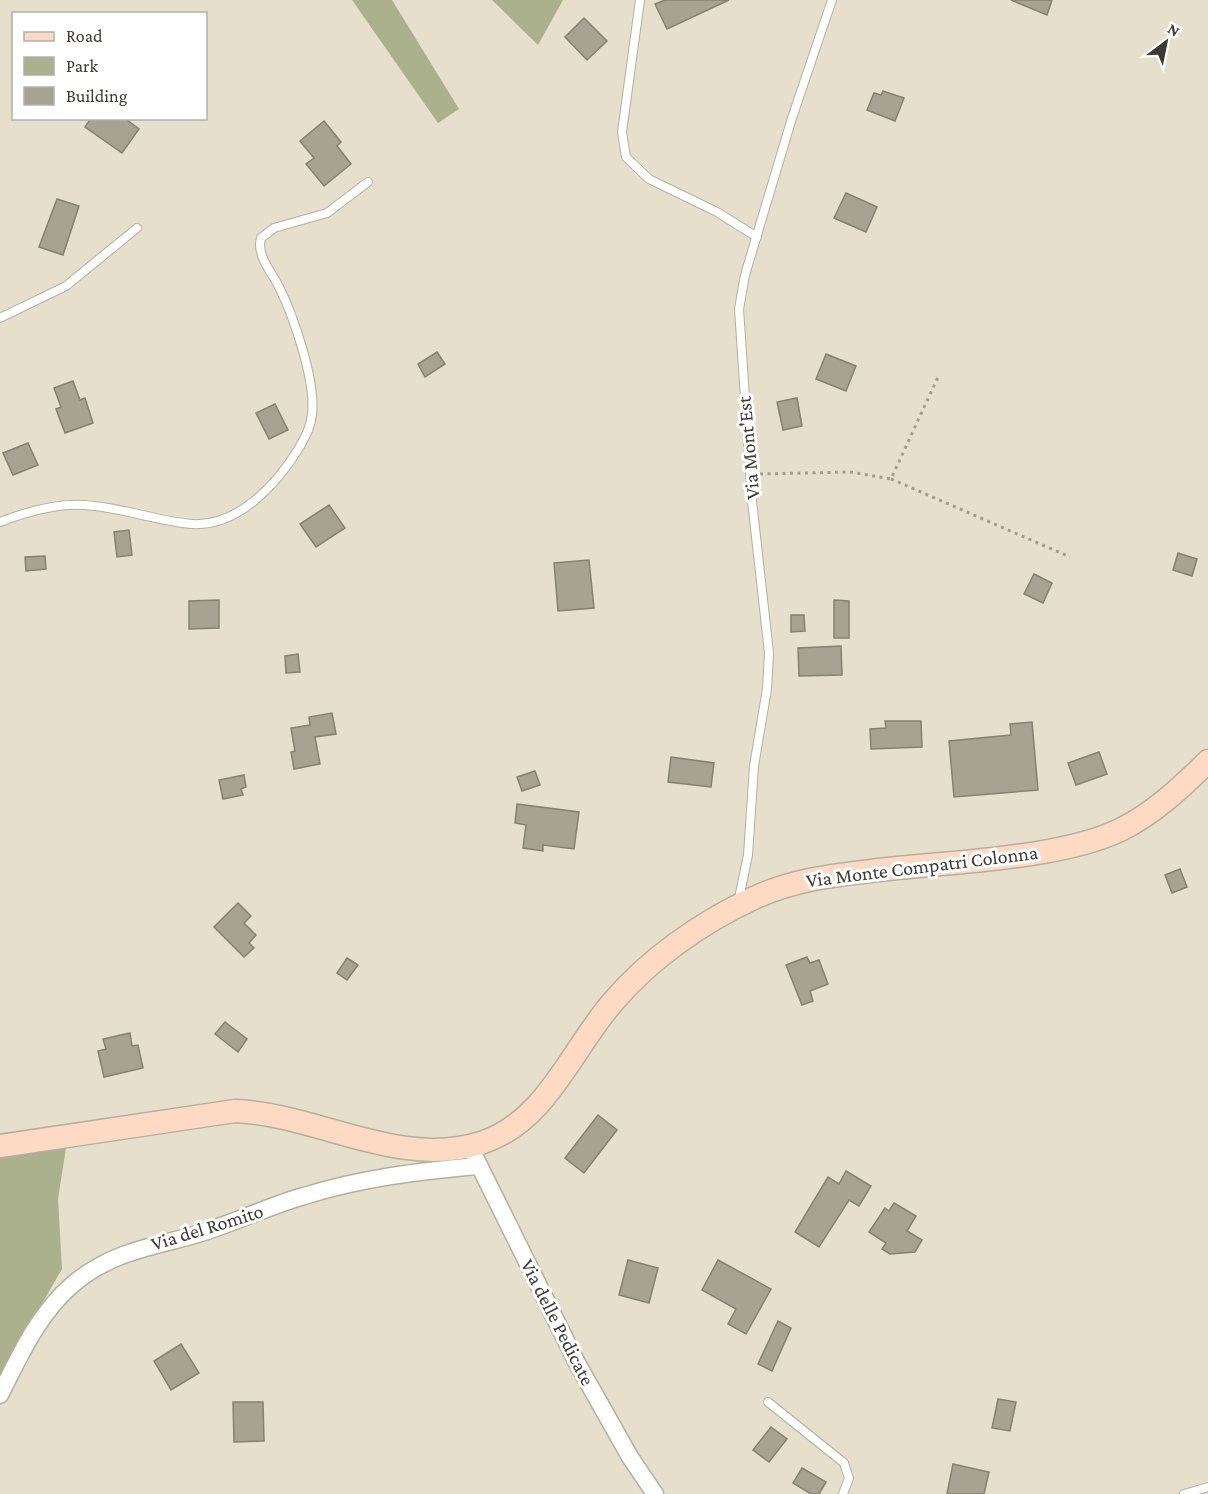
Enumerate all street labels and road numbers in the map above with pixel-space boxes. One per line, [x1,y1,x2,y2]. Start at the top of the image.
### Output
street label: Via Mont'Est [733,395,763,500]
street label: Via Monte Compatri Colonna [805,841,1039,892]
street label: Via del Romito [148,1199,266,1254]
street label: Via delle Pedicate [517,1255,599,1389]

